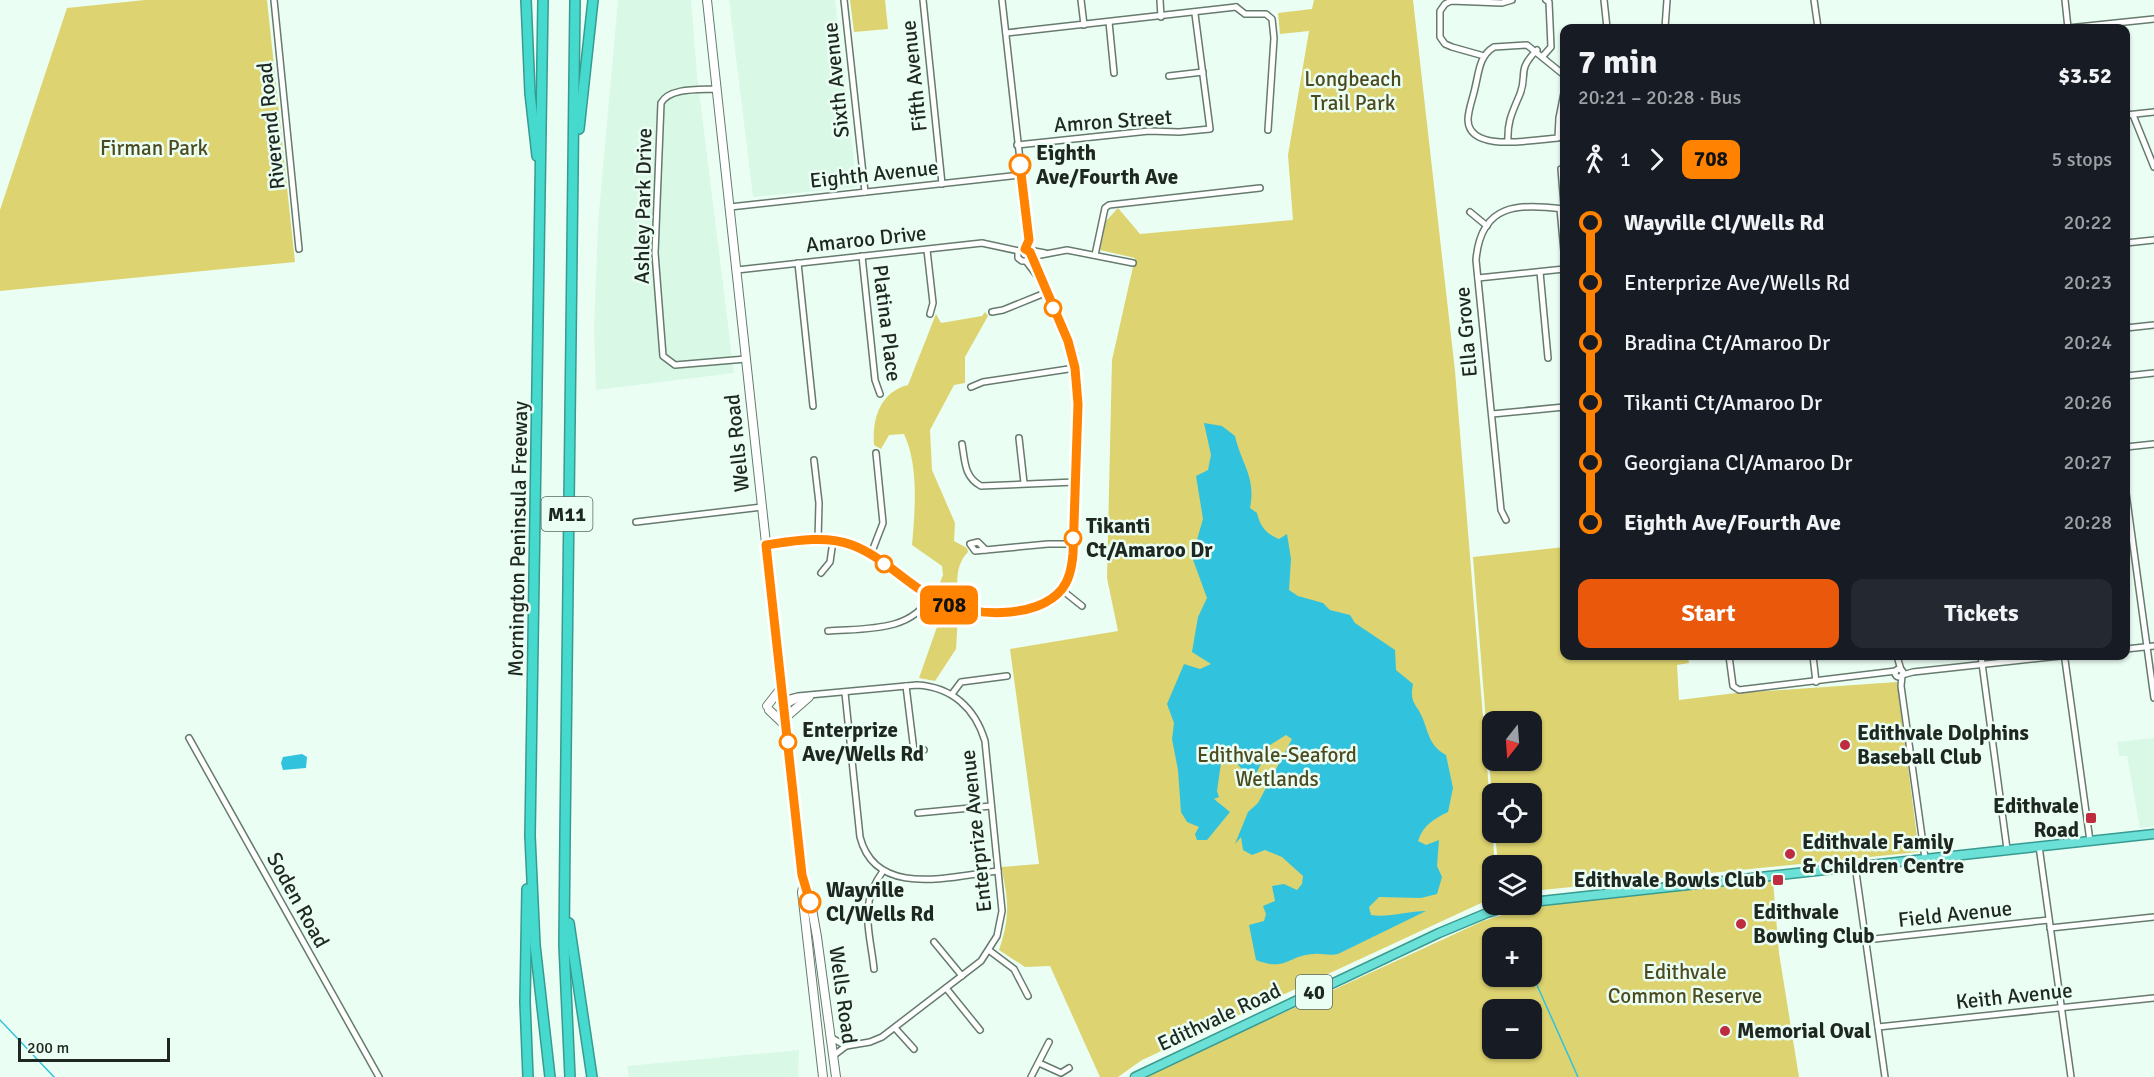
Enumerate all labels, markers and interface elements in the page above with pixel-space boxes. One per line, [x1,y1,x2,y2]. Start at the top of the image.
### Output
street label: Fifth Avenue [895,19,933,133]
street label: Sixth Avenue [817,21,855,139]
text: 7 min [1578,42,1658,83]
street label: Riverend Road [251,61,291,191]
text: $3.52 [2058,62,2112,89]
park label: Longbeach Trail Park [1304,66,1402,116]
text: 20:21 – 20:28 · Bus [1578,85,1741,110]
street label: Amron Street [1053,104,1173,138]
street label: Ashley Park Drive [629,128,657,284]
park label: Firman Park [100,135,209,161]
place label: Eighth Ave/Fourth Ave [1036,140,1178,190]
icon: walk [1578,143,1611,176]
icon: forward [1640,143,1673,176]
text: 708 [1694,146,1728,172]
text: 1 [1620,147,1631,172]
text: 5 stops [2051,147,2112,172]
street label: Eighth Avenue [808,154,940,194]
marker: Eighth Ave/Fourth Ave [1009,154,1031,176]
text: Wayville Cl/Wells Rd [1624,209,1824,236]
text: 20:22 [2063,210,2112,235]
street label: Amaroo Drive [804,220,928,258]
street label: Platina Place [867,263,907,383]
text: Enterprize Ave/Wells Rd [1624,269,1850,296]
text: 20:23 [2063,270,2112,295]
street label: Ella Grove [1449,286,1483,378]
unlabelled marker [1044,299,1062,317]
text: Bradina Ct/Amaroo Dr [1624,329,1830,356]
text: 20:24 [2063,330,2112,355]
text: Tikanti Ct/Amaroo Dr [1624,389,1822,416]
text: 20:26 [2063,390,2112,415]
street label: Wells Road [719,393,755,493]
street label: Mornington Peninsula Freeway [503,401,533,677]
text: Georgiana Cl/Amaroo Dr [1624,449,1852,476]
text: 20:27 [2063,450,2112,475]
road number: M11 [542,497,592,531]
text: Eighth Ave/Fourth Ave [1624,509,1841,536]
text: 20:28 [2063,510,2112,535]
place label: Tikanti Ct/Amaroo Dr [1086,513,1213,563]
marker: Tikanti Ct/Amaroo Dr [1064,529,1082,547]
unlabelled marker [875,555,893,573]
button: Start [1578,579,1839,648]
button: Tickets [1851,579,2112,648]
line badge: 708 [914,586,984,624]
text: 708 [932,592,966,618]
north arrow [1482,711,1542,771]
map controls [1482,711,1542,1059]
place label: Enterprize Ave/Wells Rd [802,717,924,767]
place label: Edithvale Dolphins Baseball Club [1857,720,2029,770]
marker: Enterprize Ave/Wells Rd [779,733,797,751]
marker: Edithvale Dolphins Baseball Club [1838,738,1852,752]
park label: Edithvale-Seaford Wetlands [1197,742,1357,792]
street label: Enterprize Avenue [955,748,997,914]
button: locate [1482,783,1542,843]
place label: Edithvale Road [1993,793,2079,843]
marker: Edithvale Road [2084,811,2098,825]
place label: Edithvale Family & Children Centre [1802,829,1964,879]
marker: Edithvale Family & Children Centre [1783,847,1797,861]
street label: Soden Road [261,848,335,952]
button: layers [1482,855,1542,915]
place label: Edithvale Bowls Club [1573,867,1766,893]
marker: Edithvale Bowls Club [1771,873,1785,887]
place label: Wayville Cl/Wells Rd [826,877,934,927]
marker: Wayville Cl/Wells Rd [799,891,821,913]
street label: Field Avenue [1897,895,2013,933]
place label: Edithvale Bowling Club [1753,899,1875,949]
marker: Edithvale Bowling Club [1734,917,1748,931]
button: + [1482,927,1542,987]
street label: Wells Road [823,944,863,1046]
park label: Edithvale Common Reserve [1608,959,1762,1009]
road number: 40 [1296,975,1332,1009]
street label: Edithvale Road [1153,977,1285,1057]
street label: Keith Avenue [1954,977,2074,1015]
button: − [1482,999,1542,1059]
place label: Memorial Oval [1737,1018,1872,1044]
marker: Memorial Oval [1718,1024,1732,1038]
scale bar [18,1035,170,1062]
text: 200 m [27,1038,69,1058]

